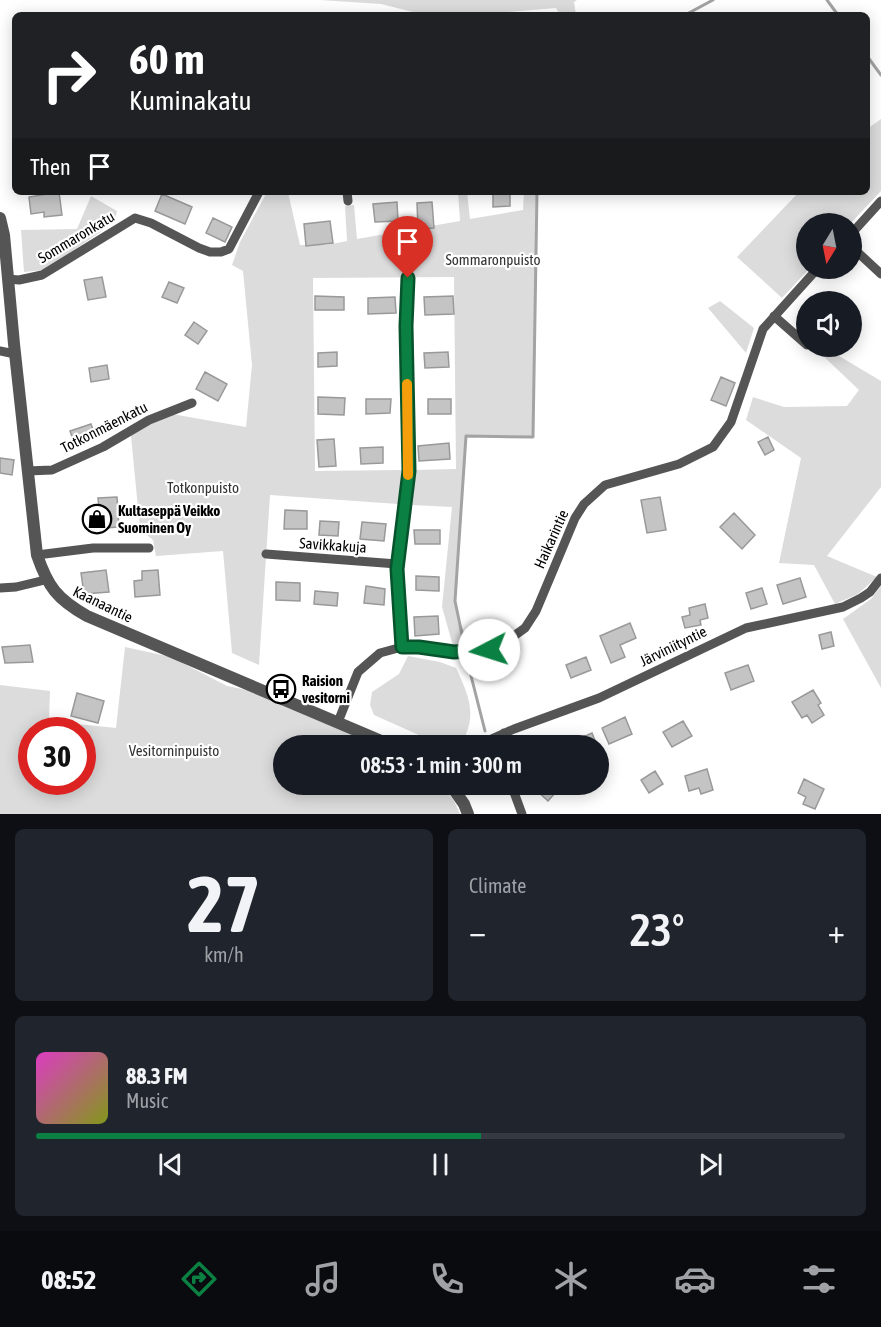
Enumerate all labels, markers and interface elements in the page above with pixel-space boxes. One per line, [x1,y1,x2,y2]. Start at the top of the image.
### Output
text: 60 m [129,35,204,83]
icon: right [30,36,108,114]
text: Kuminakatu [129,85,252,116]
icon: arrive [83,150,116,183]
text: Then [30,154,71,180]
street label: Sommaronkatu [35,208,117,266]
north arrow [796,213,862,279]
map controls [796,213,862,357]
pin [382,216,433,278]
icon: arrive [391,225,424,258]
park label: Sommaronpuisto [446,251,541,268]
button: sound [796,291,862,357]
street label: Totkonmäenkatu [58,398,150,456]
park label: Totkonpuisto [167,479,239,496]
place label: Kultaseppä Veikko Suominen Oy [118,502,220,536]
shop icon: Kultaseppä Veikko Suominen Oy [81,503,113,535]
street label: Haikarintie [531,507,572,571]
street label: Savikkakuja [299,534,367,556]
street label: Kaanaantie [70,582,136,626]
position arrow [457,618,521,682]
street label: Järviniityntie [637,622,709,670]
place label: Raision vesitorni [302,672,350,706]
bus stop icon: Raision vesitorni [265,673,297,705]
speed limit sign: 30 [18,717,96,795]
park label: Vesitorninpuisto [129,742,219,759]
text: 08:53 · 1 min · 300 m [360,752,522,778]
text: 27 [187,859,261,949]
text: Climate [469,874,526,897]
text: 23° [630,904,684,956]
text: − [469,912,486,950]
text: + [828,912,845,950]
text: km/h [204,943,244,966]
text: 88.3 FM [126,1063,188,1089]
text: Music [126,1089,168,1112]
icon: previous [154,1148,187,1181]
icon: pause [424,1148,457,1181]
icon: next [694,1148,727,1181]
icon: directions [178,1258,220,1300]
icon: music [302,1258,344,1300]
icon: phone [426,1258,468,1300]
icon: climate [550,1258,592,1300]
icon: car [674,1258,716,1300]
icon: filters [798,1258,840,1300]
text: 08:52 [41,1264,97,1295]

